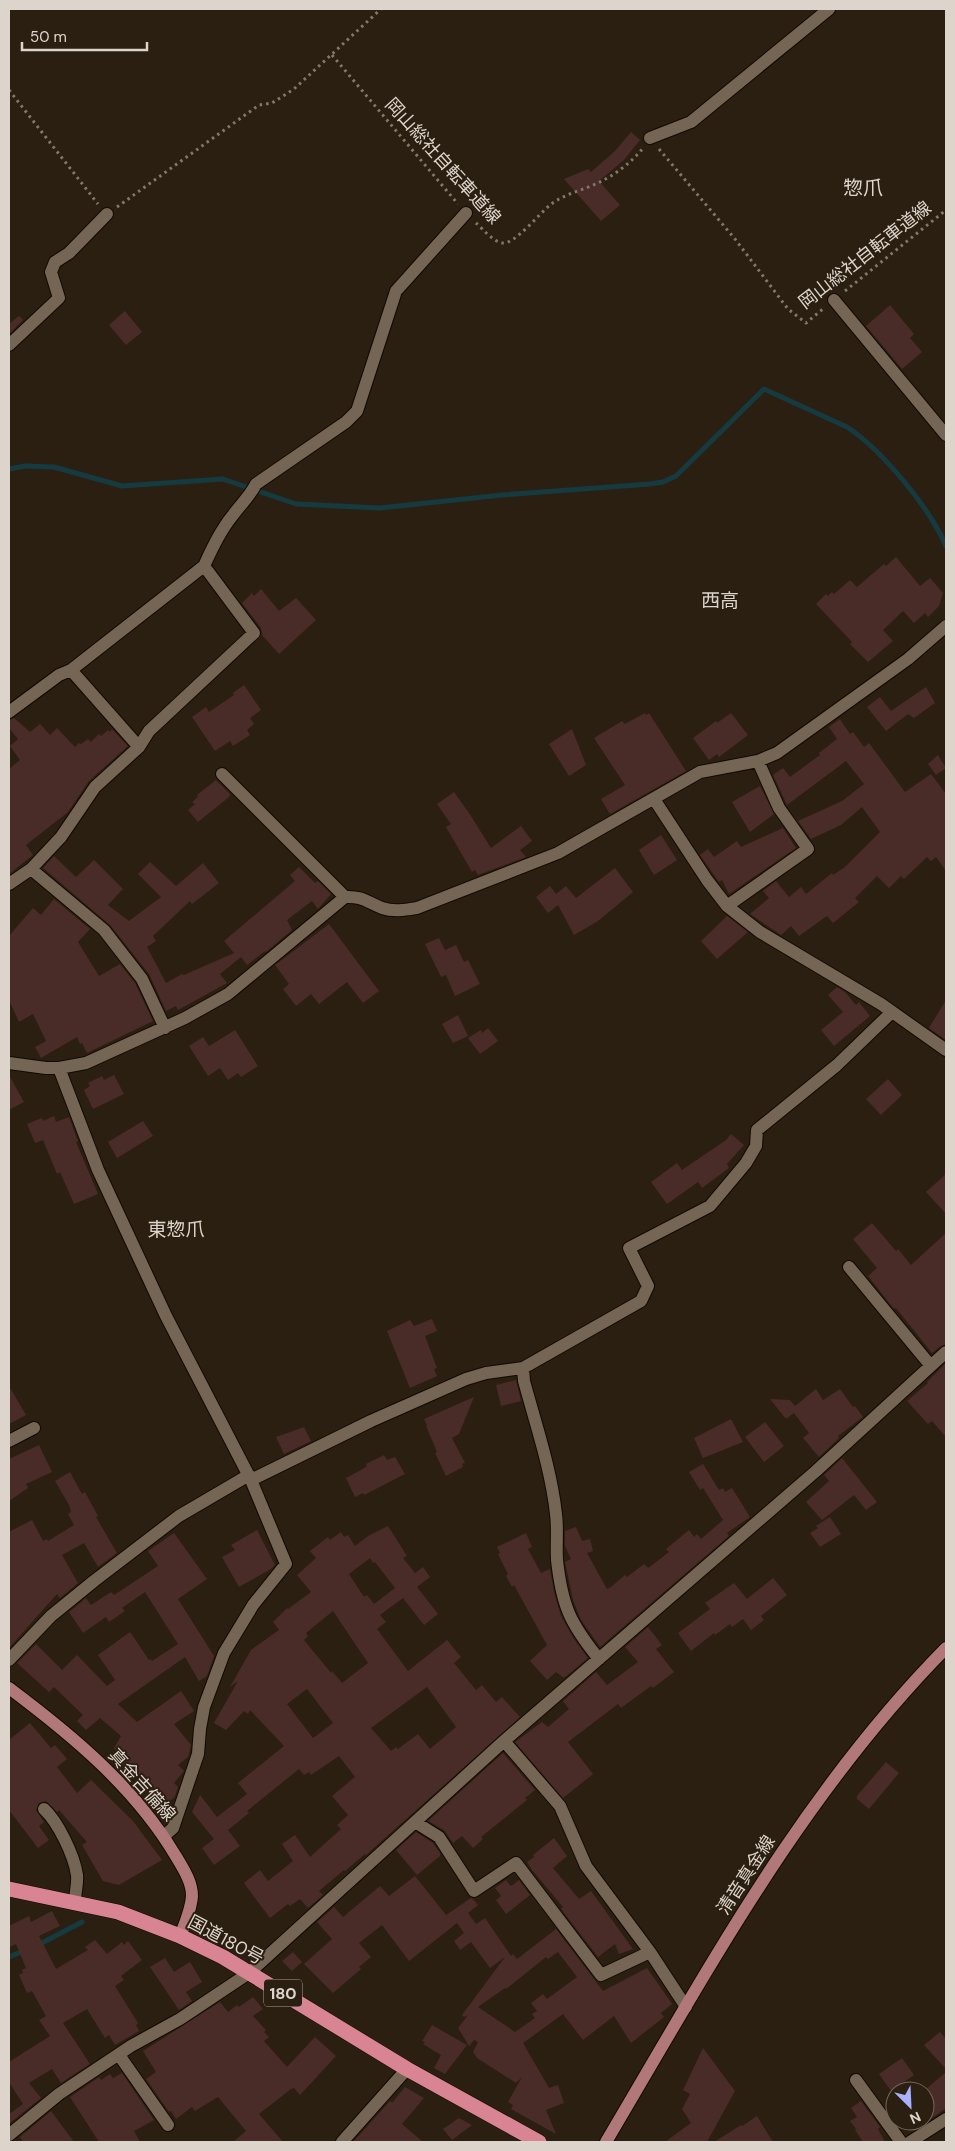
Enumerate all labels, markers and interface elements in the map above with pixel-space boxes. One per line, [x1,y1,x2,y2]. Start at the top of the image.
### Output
scale bar [22,20,148,52]
text: 50 m [30,27,67,47]
street label: 岡山総社自転車道線 [380,93,506,229]
district label: 惣爪 [843,175,883,201]
street label: 岡山総社自転車道線 [794,196,936,314]
district label: 西高 [701,588,739,613]
district label: 東惣爪 [147,1217,205,1242]
street label: 真金吉備線 [103,1744,181,1826]
street label: 清音真金線 [711,1831,781,1919]
street label: 国道180号 [184,1910,268,1970]
road number: 180 [264,1980,302,2006]
north arrow [885,2081,935,2131]
text: N [907,2108,924,2128]

